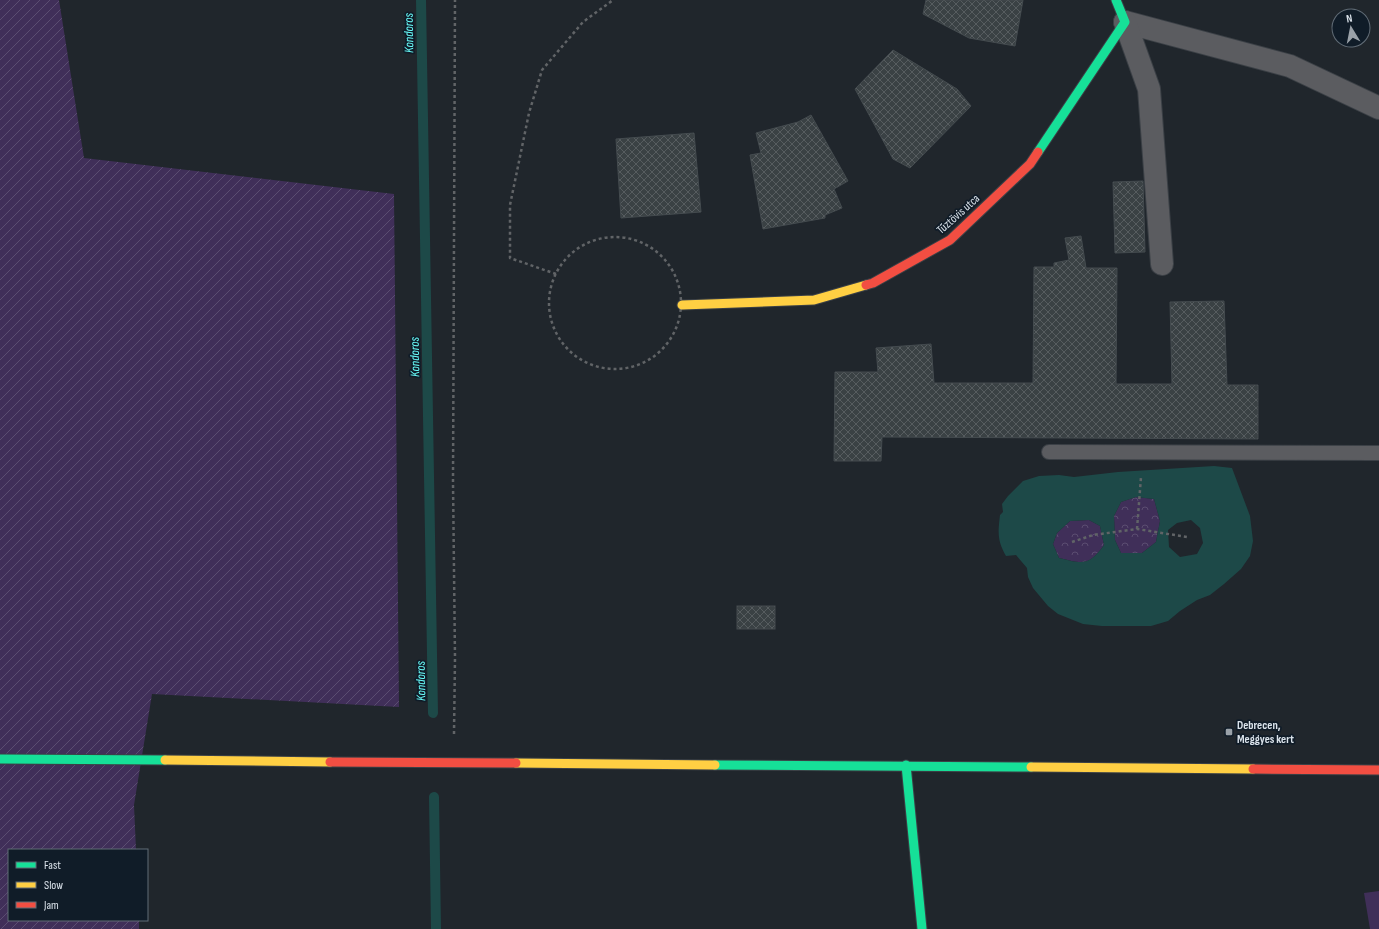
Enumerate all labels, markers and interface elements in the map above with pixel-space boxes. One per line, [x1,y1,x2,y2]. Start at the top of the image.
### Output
north arrow [1331,8,1371,48]
water label: Kondoros [401,12,417,53]
text: N [1345,12,1353,26]
street label: Tűztövis utca [934,191,983,238]
water label: Kondoros [407,336,423,377]
water label: Kondoros [413,660,429,701]
place label: Debrecen, Meggyes kert [1237,718,1294,747]
marker: Debrecen, Meggyes kert [1224,727,1234,737]
legend [8,849,148,921]
text: Fast [44,858,61,873]
text: Slow [44,878,63,893]
text: Jam [43,898,59,913]

